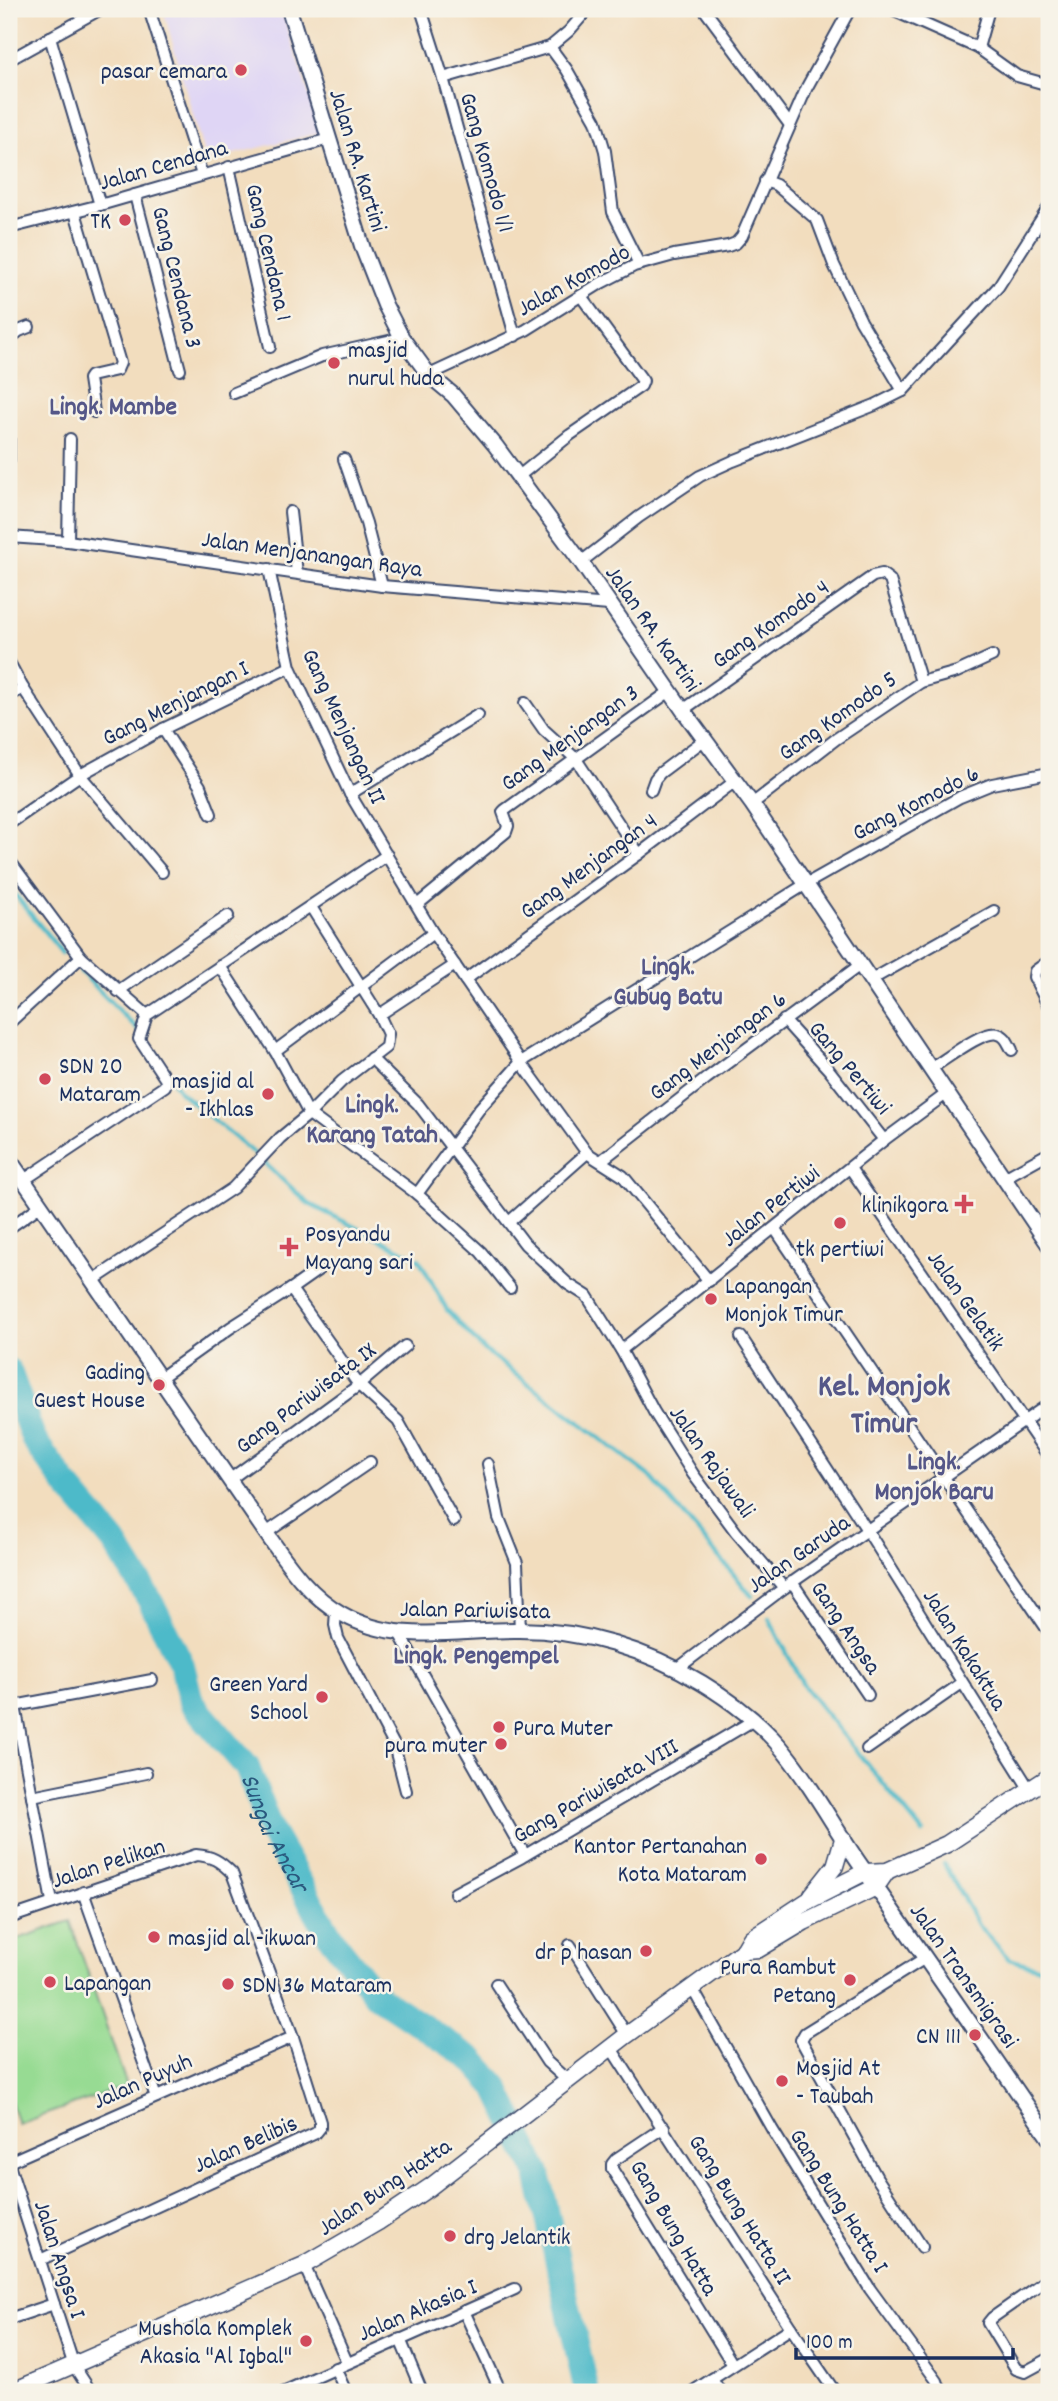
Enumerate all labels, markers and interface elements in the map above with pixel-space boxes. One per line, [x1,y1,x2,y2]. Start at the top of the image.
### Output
place label: pasar cemara [101,56,228,90]
marker: pasar cemara [233,62,249,78]
street label: Jalan RA. Kartini [318,85,394,237]
street label: Gang Komodo 1/1 [449,89,521,237]
street label: Jalan Cendana [96,132,233,201]
street label: Gang Cendana 1 [235,181,299,325]
street label: Gang Cendana 3 [141,203,209,352]
place label: TK [90,206,111,240]
marker: TK [117,212,133,228]
street label: Jalan Komodo [512,237,637,327]
place label: masjid nurul huda [348,335,444,397]
marker: masjid nurul huda [326,355,342,371]
district label: Lingk. Mambe [49,390,177,427]
street label: Jalan Menjanangan Raya [199,524,425,588]
street label: Jalan RA. Kartini [595,559,708,700]
street label: Gang Komodo 4 [706,572,838,679]
street label: Gang Menjangan II [291,644,393,811]
street label: Gang Menjangan I [97,653,256,756]
street label: Gang Komodo 5 [772,664,905,771]
street label: Gang Menjangan 3 [495,678,647,801]
street label: Gang Komodo 6 [847,758,986,851]
street label: Gang Menjangan 4 [514,806,666,929]
district label: Lingk. Gubug Batu [613,950,723,1017]
street label: Gang Menjangan 6 [643,984,795,1111]
street label: Gang Pertiwi [799,1014,898,1123]
place label: SDN 20 Mataram [59,1051,141,1113]
place label: masjid al - Ikhlas [172,1066,254,1128]
marker: SDN 20 Mataram [37,1071,53,1087]
marker: masjid al - Ikhlas [260,1086,276,1102]
district label: Lingk. Karang Tatah [306,1088,438,1155]
street label: Jalan Pertiwi [715,1158,828,1257]
place label: klinikgora [861,1190,949,1224]
marker: klinikgora [954,1194,974,1214]
marker: tk pertiwi [832,1215,848,1231]
place label: Posyandu Mayang sari [305,1219,413,1281]
place label: tk pertiwi [796,1234,884,1268]
marker: Posyandu Mayang sari [279,1237,299,1257]
street label: Jalan Gelatik [917,1244,1012,1359]
place label: Lapangan Monjok Timur [725,1271,843,1333]
marker: Lapangan Monjok Timur [703,1291,719,1307]
street label: Gang Pariwisata IX [229,1335,384,1464]
place label: Gading Guest House [34,1357,145,1419]
district label: Kel. Monjok Timur [818,1366,950,1449]
marker: Gading Guest House [151,1377,167,1393]
street label: Jalan Rajawali [659,1399,762,1526]
district label: Lingk. Monjok Baru [874,1445,994,1512]
street label: Jalan Garuda [741,1507,859,1603]
street label: Gang Angsa [801,1575,889,1683]
street label: Jalan Kakaktua [913,1583,1015,1718]
street label: Jalan Pariwisata [400,1594,551,1630]
district label: Lingk. Pengempel [393,1639,559,1676]
place label: Green Yard School [209,1669,308,1731]
marker: Green Yard School [314,1689,330,1705]
place label: Pura Muter [513,1713,613,1747]
marker: Pura Muter [491,1719,507,1735]
place label: pura muter [385,1730,487,1764]
street label: Gang Pariwisata VIII [507,1731,686,1854]
marker: pura muter [493,1736,509,1752]
water label: Sungai Ancar [229,1769,318,1903]
street label: Jalan Pelikan [48,1831,170,1899]
place label: Kantor Pertanahan Kota Mataram [573,1831,747,1893]
marker: Kantor Pertanahan Kota Mataram [753,1851,769,1867]
street label: Jalan Transmigrasi [900,1897,1025,2056]
place label: masjid al -ikwan [168,1923,316,1957]
marker: masjid al -ikwan [146,1929,162,1945]
place label: dr p hasan [535,1937,632,1971]
marker: dr p hasan [638,1943,654,1959]
place label: Pura Rambut Petang [720,1952,836,2014]
place label: Lapangan [64,1968,151,2002]
place label: SDN 36 Mataram [242,1970,392,2004]
marker: Pura Rambut Petang [842,1972,858,1988]
marker: Lapangan [42,1974,58,1990]
marker: SDN 36 Mataram [220,1976,236,1992]
place label: CN 111 [916,2021,961,2055]
marker: CN 111 [967,2027,983,2043]
street label: Jalan Puyuh [88,2046,198,2120]
place label: Mosjid At - Taubah [796,2053,880,2115]
marker: Mosjid At - Taubah [774,2073,790,2089]
street label: Jalan Belibis [189,2108,304,2184]
street label: Gang Bung Hatta I [779,2123,896,2281]
street label: Gang Bung Hatta II [678,2129,799,2293]
street label: Jalan Bung Hatta [312,2131,460,2246]
street label: Gang Bung Hatta [620,2154,725,2303]
street label: Jalan Angsa I [23,2196,93,2324]
place label: drg Jelantik [464,2222,571,2256]
marker: drg Jelantik [442,2228,458,2244]
street label: Jalan Akasia I [353,2271,484,2352]
place label: Mushola Komplek Akasia "Al Igbal" [138,2313,292,2375]
scale bar [796,2317,1012,2361]
text: 100 m [806,2329,853,2359]
marker: Mushola Komplek Akasia "Al Igbal" [298,2333,314,2349]

